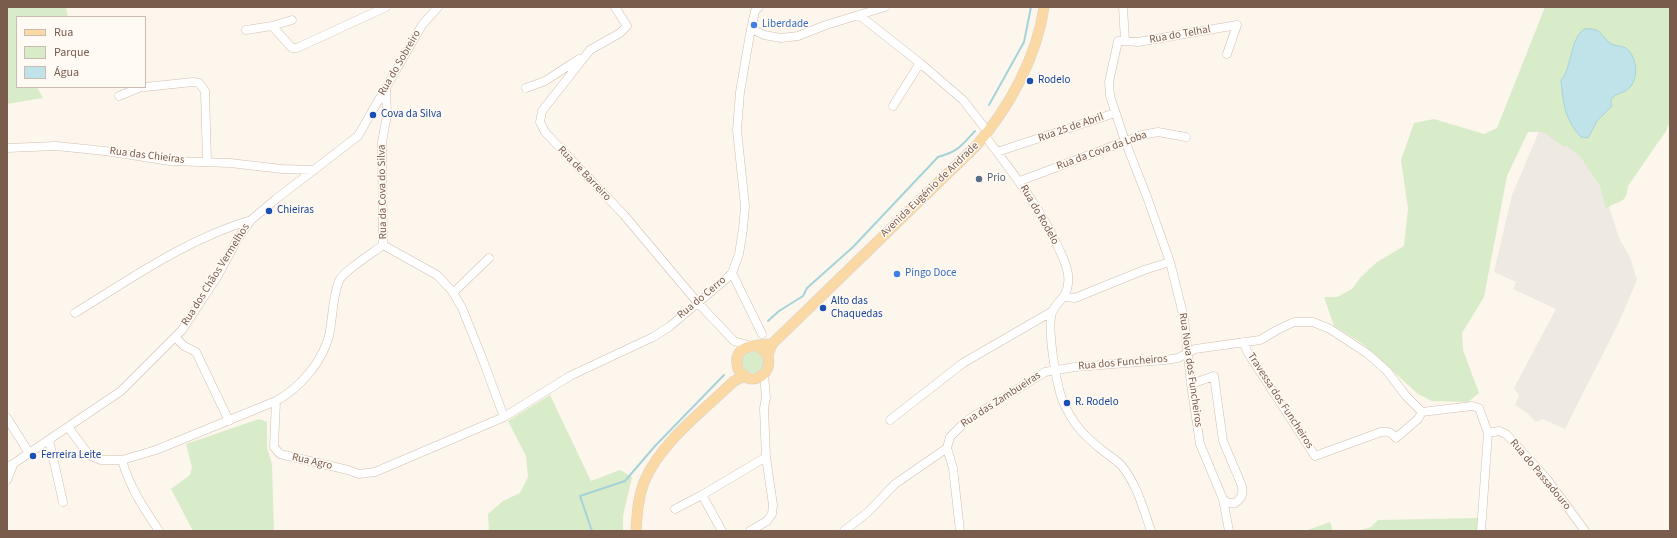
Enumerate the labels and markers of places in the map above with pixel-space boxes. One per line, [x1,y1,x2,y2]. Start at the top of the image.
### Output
place label: Liberdade [762,18,809,32]
marker: Liberdade [749,20,759,30]
place label: Rodelo [1038,74,1070,88]
marker: Rodelo [1025,76,1035,86]
place label: Cova da Silva [381,108,442,122]
marker: Cova da Silva [368,110,378,120]
place label: Prio [987,172,1006,186]
marker: Prio [974,174,984,184]
place label: Chieiras [277,204,314,218]
marker: Chieiras [264,206,274,216]
place label: Pingo Doce [905,267,956,281]
marker: Pingo Doce [892,269,902,279]
place label: Alto das Chaquedas [831,295,883,321]
marker: Alto das Chaquedas [818,303,828,313]
place label: R. Rodelo [1075,396,1119,410]
marker: R. Rodelo [1062,398,1072,408]
place label: Ferreira Leite [41,449,101,463]
marker: Ferreira Leite [28,451,38,461]

